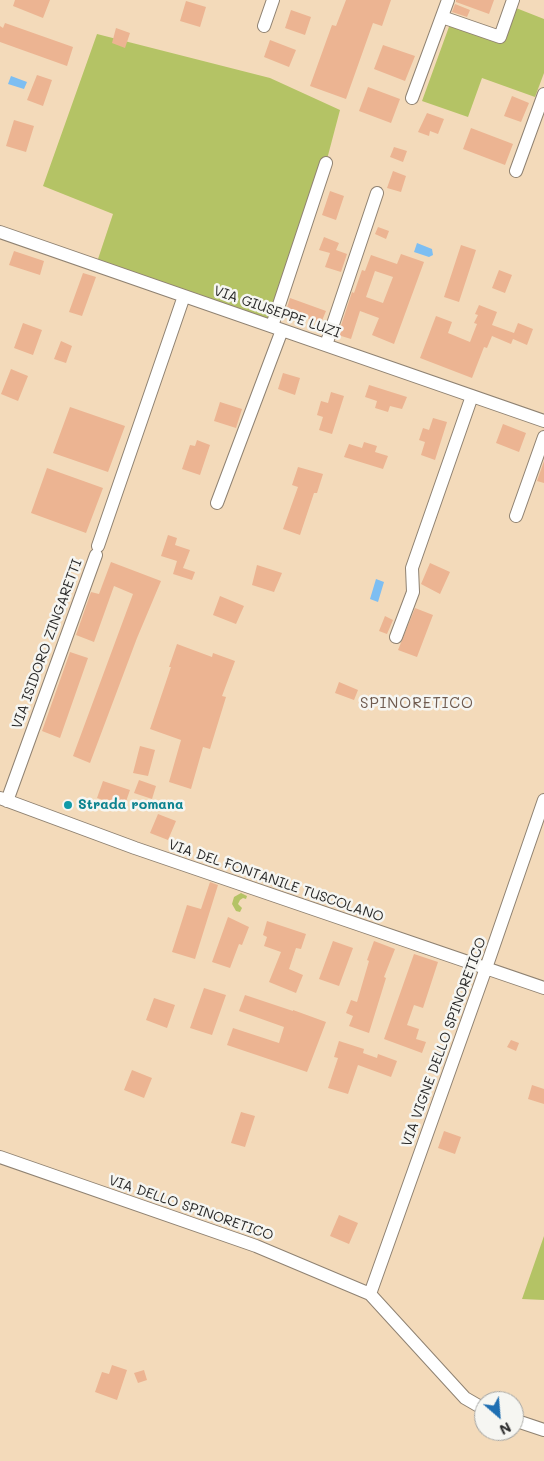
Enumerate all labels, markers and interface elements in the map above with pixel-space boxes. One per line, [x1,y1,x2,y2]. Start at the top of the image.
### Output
street label: VIA GIUSEPPE LUZI [211,282,343,342]
street label: VIA ISIDORO ZINGARETTI [8,557,86,731]
district label: SPINORETICO [359,694,475,712]
place label: Strada romana [78,797,184,813]
marker: Strada romana [62,799,74,811]
street label: VIA DEL FONTANILE TUSCOLANO [166,836,386,926]
street label: VIA VIGNE DELLO SPINORETICO [398,935,490,1149]
street label: VIA DELLO SPINORETICO [106,1172,276,1244]
north arrow [474,1391,524,1441]
text: N [497,1418,515,1440]

